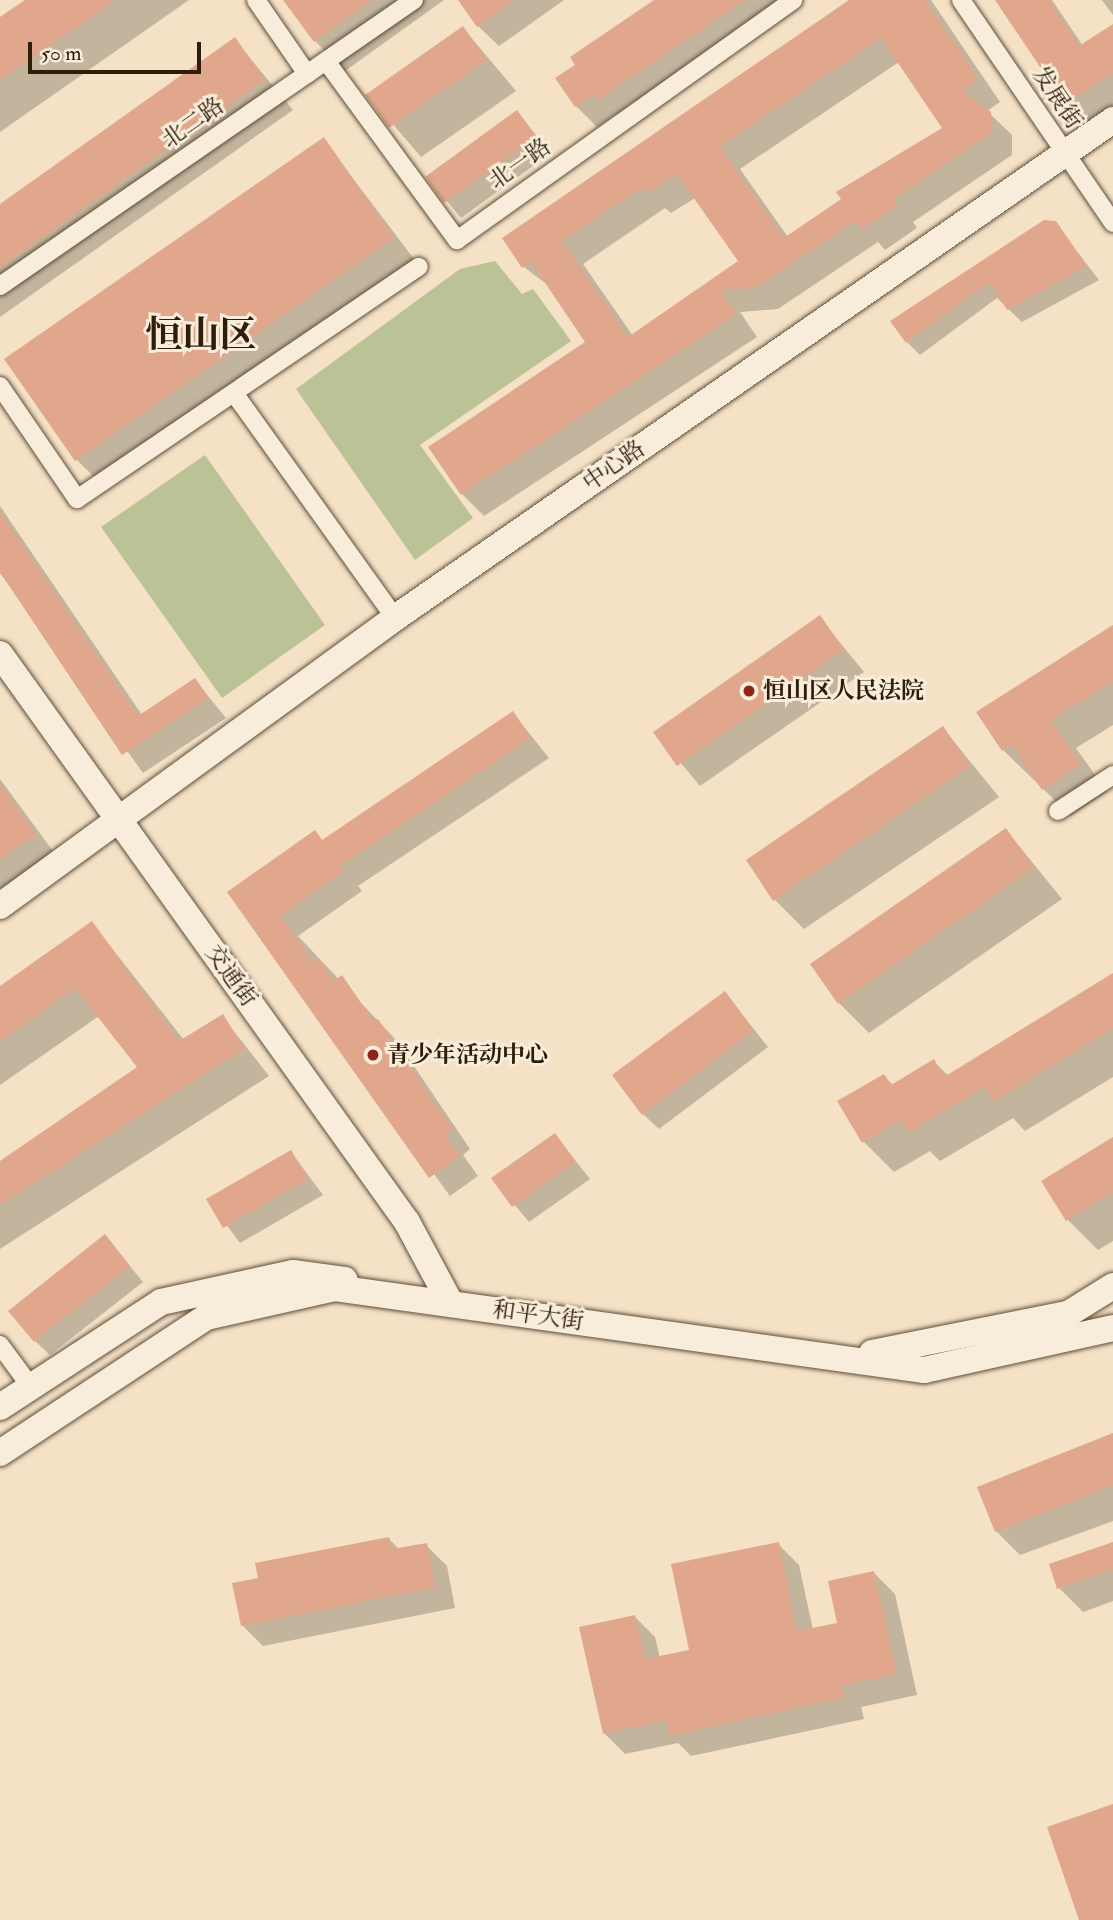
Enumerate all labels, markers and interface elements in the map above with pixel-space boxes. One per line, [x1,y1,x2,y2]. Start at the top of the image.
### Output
scale bar [32,28,205,72]
text: 50 m [41,40,82,67]
street label: 发展街 [1026,62,1088,134]
street label: 北二路 [157,92,229,154]
street label: 北一路 [484,133,556,195]
district label: 恒山区 [146,314,256,358]
street label: 中心路 [578,435,650,497]
place label: 恒山区人民法院 [763,677,924,705]
marker: 恒山区人民法院 [741,683,757,699]
street label: 交通街 [200,940,262,1012]
place label: 青少年活动中心 [387,1041,548,1069]
marker: 青少年活动中心 [365,1047,381,1063]
street label: 和平大街 [491,1296,585,1336]

